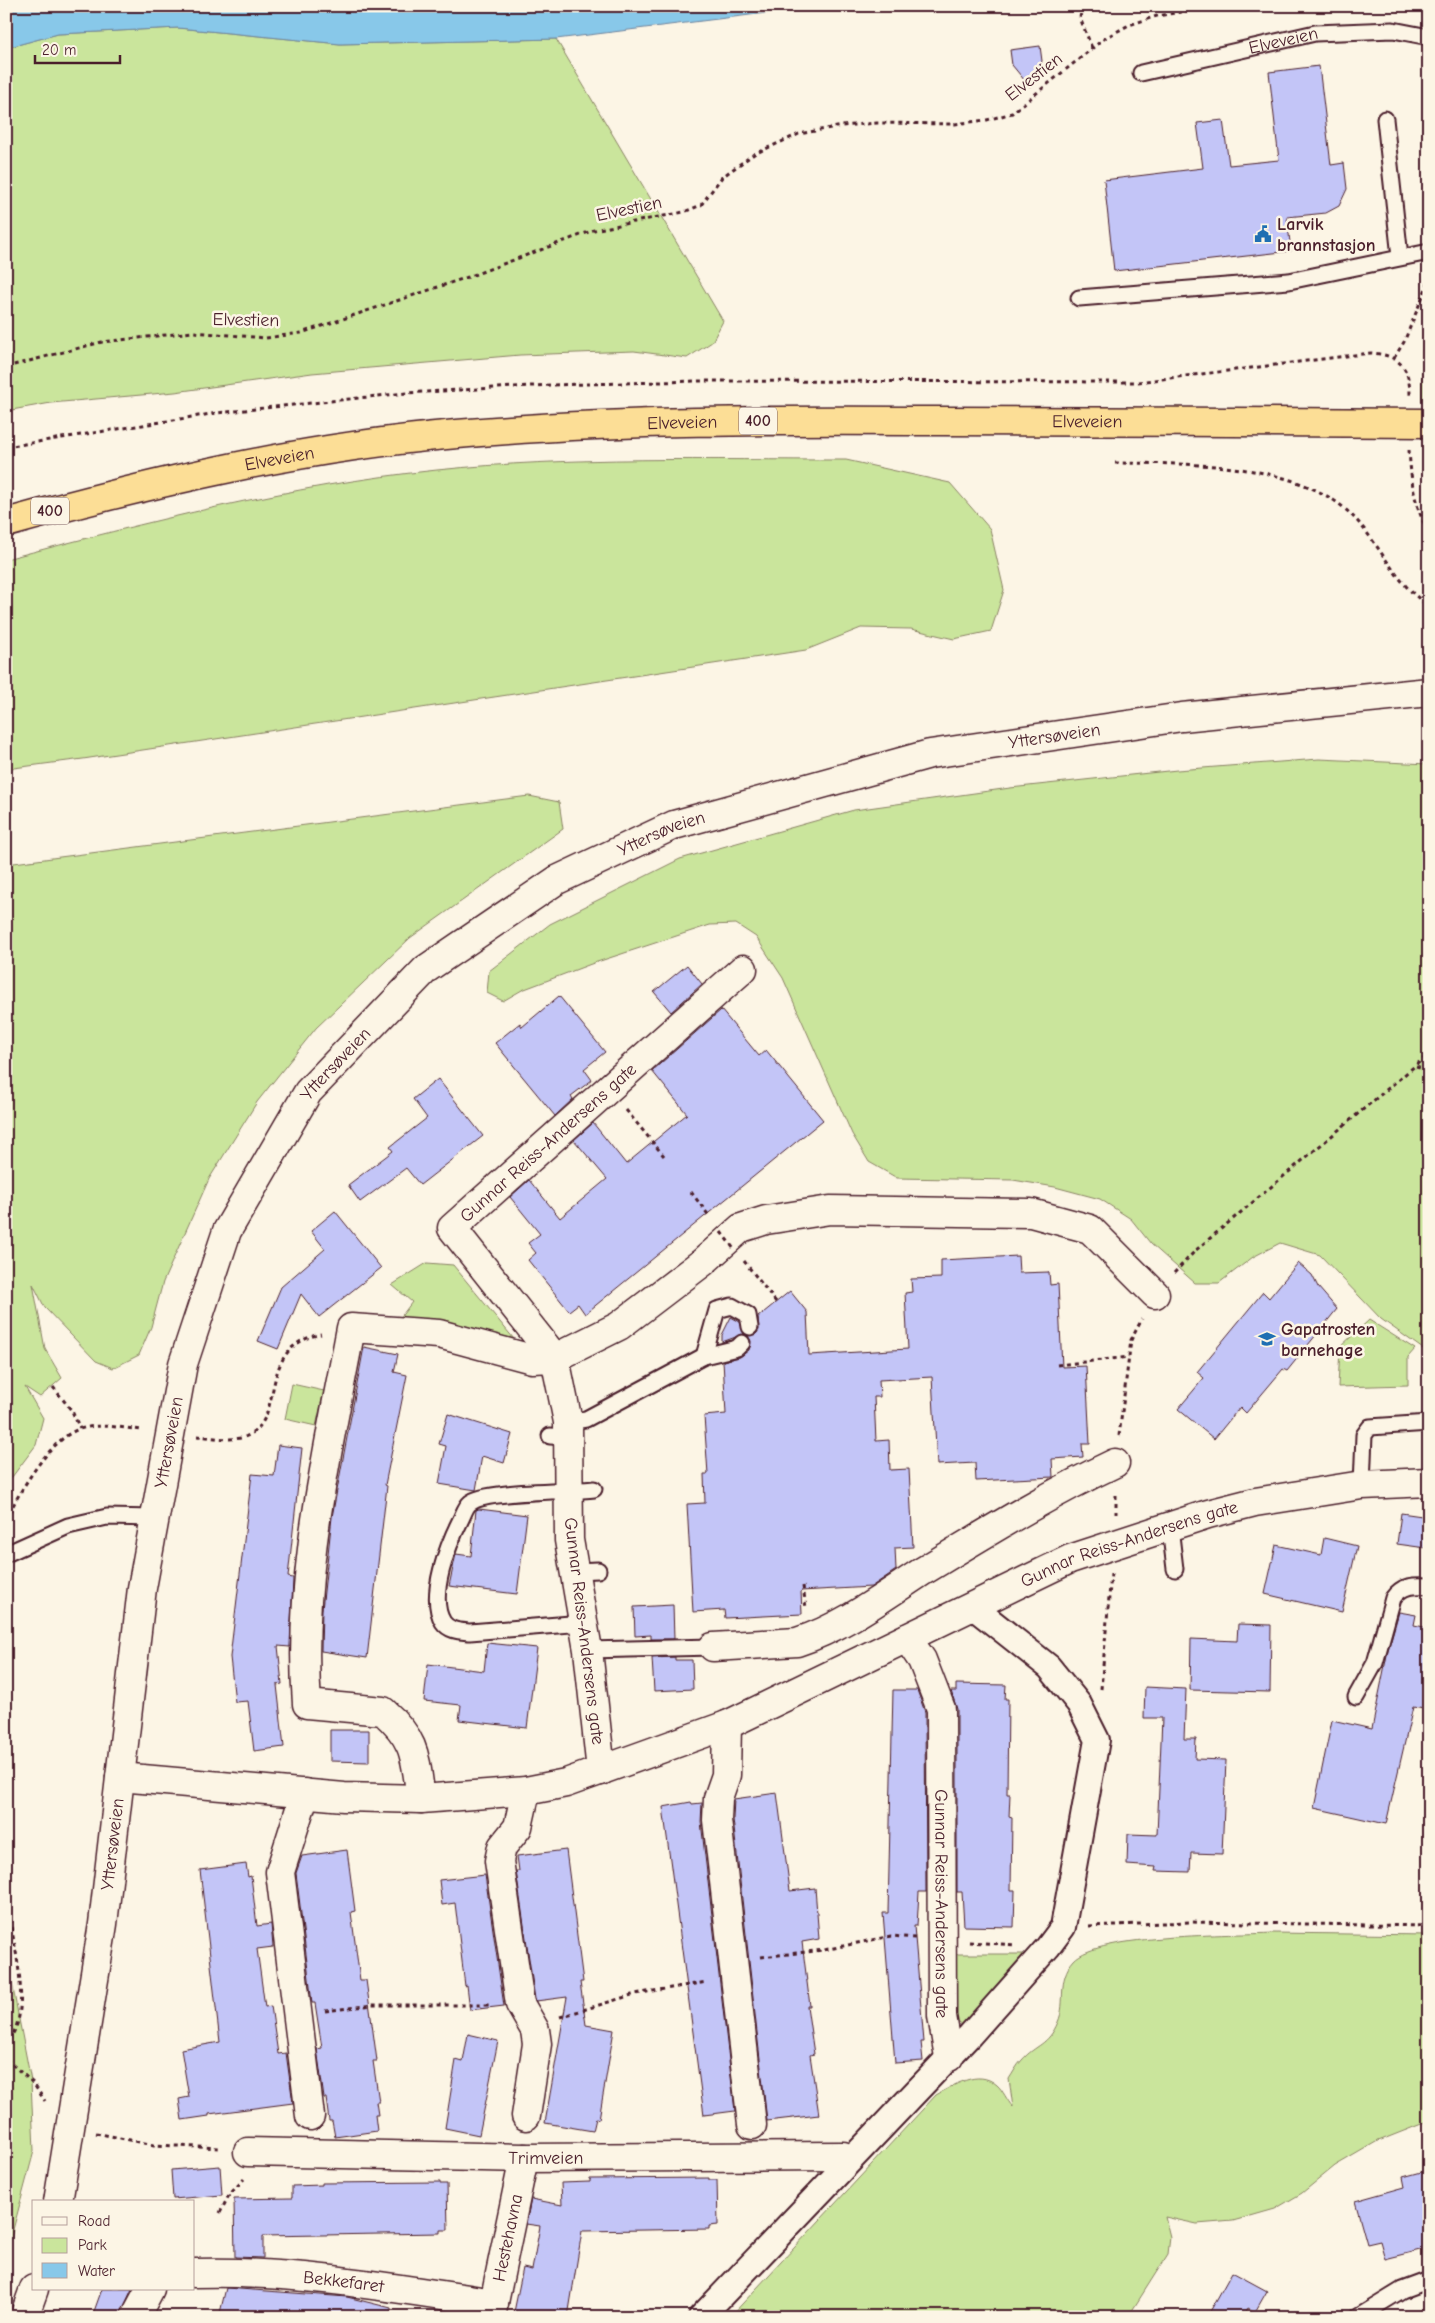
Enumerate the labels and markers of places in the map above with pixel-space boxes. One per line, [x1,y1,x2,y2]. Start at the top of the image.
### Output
place label: Larvik brannstasjon [1277,214,1376,256]
public building icon: Larvik brannstasjon [1253,224,1273,244]
place label: Gapatrosten barnehage [1281,1319,1375,1361]
school or university icon: Gapatrosten barnehage [1257,1329,1277,1349]

